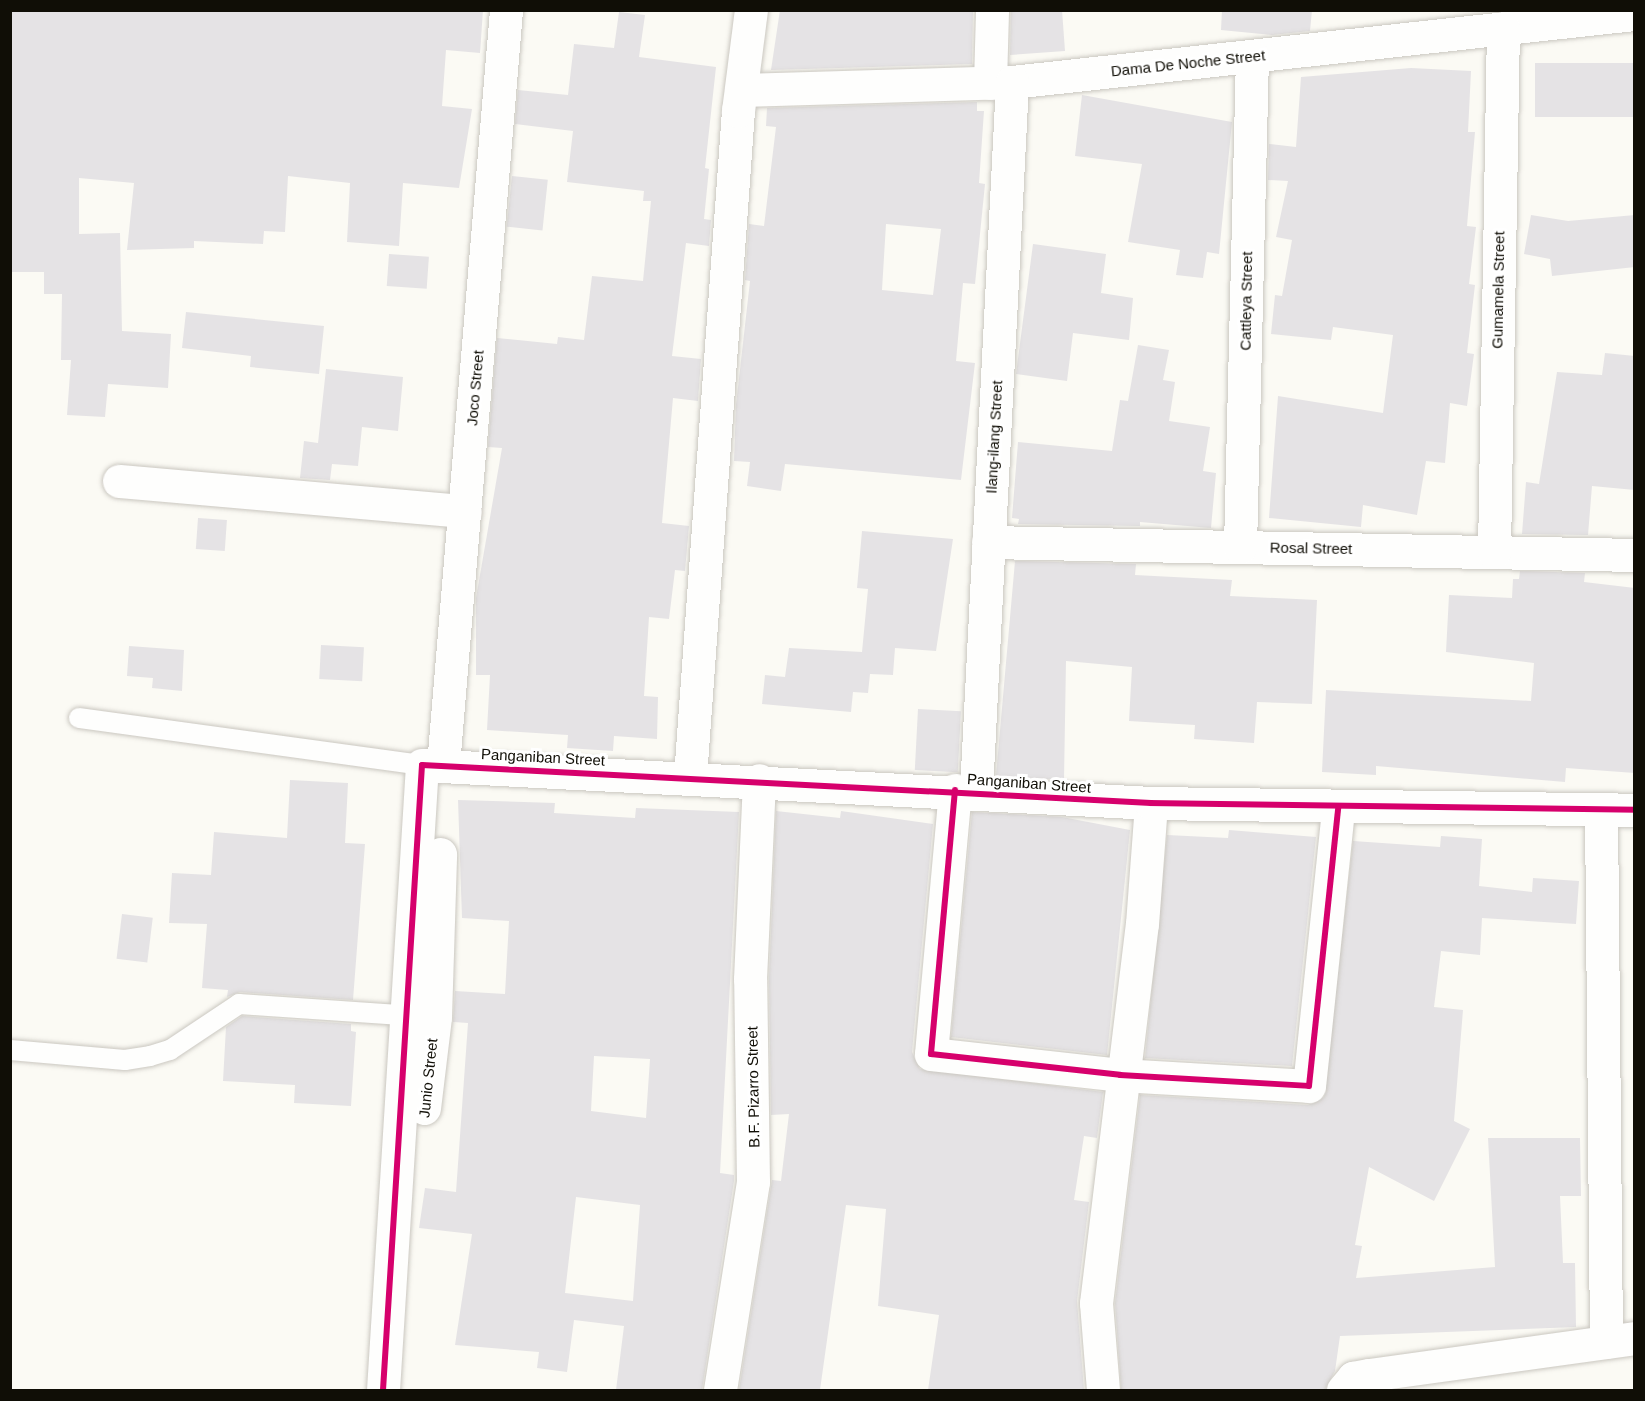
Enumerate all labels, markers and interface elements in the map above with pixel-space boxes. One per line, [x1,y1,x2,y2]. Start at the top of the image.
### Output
street label: Dama De Noche Street [1110,46,1266,80]
street label: Gumamela Street [1488,231,1508,349]
street label: Cattleya Street [1236,251,1256,351]
street label: Joco Street [463,349,487,427]
street label: Ilang-ilang Street [982,380,1006,494]
street label: Rosal Street [1270,538,1352,558]
street label: Panganiban Street [480,745,606,769]
street label: Panganiban Street [966,770,1092,796]
street label: B.F. Pizarro Street [743,1026,763,1148]
street label: Junio Street [415,1037,441,1119]

